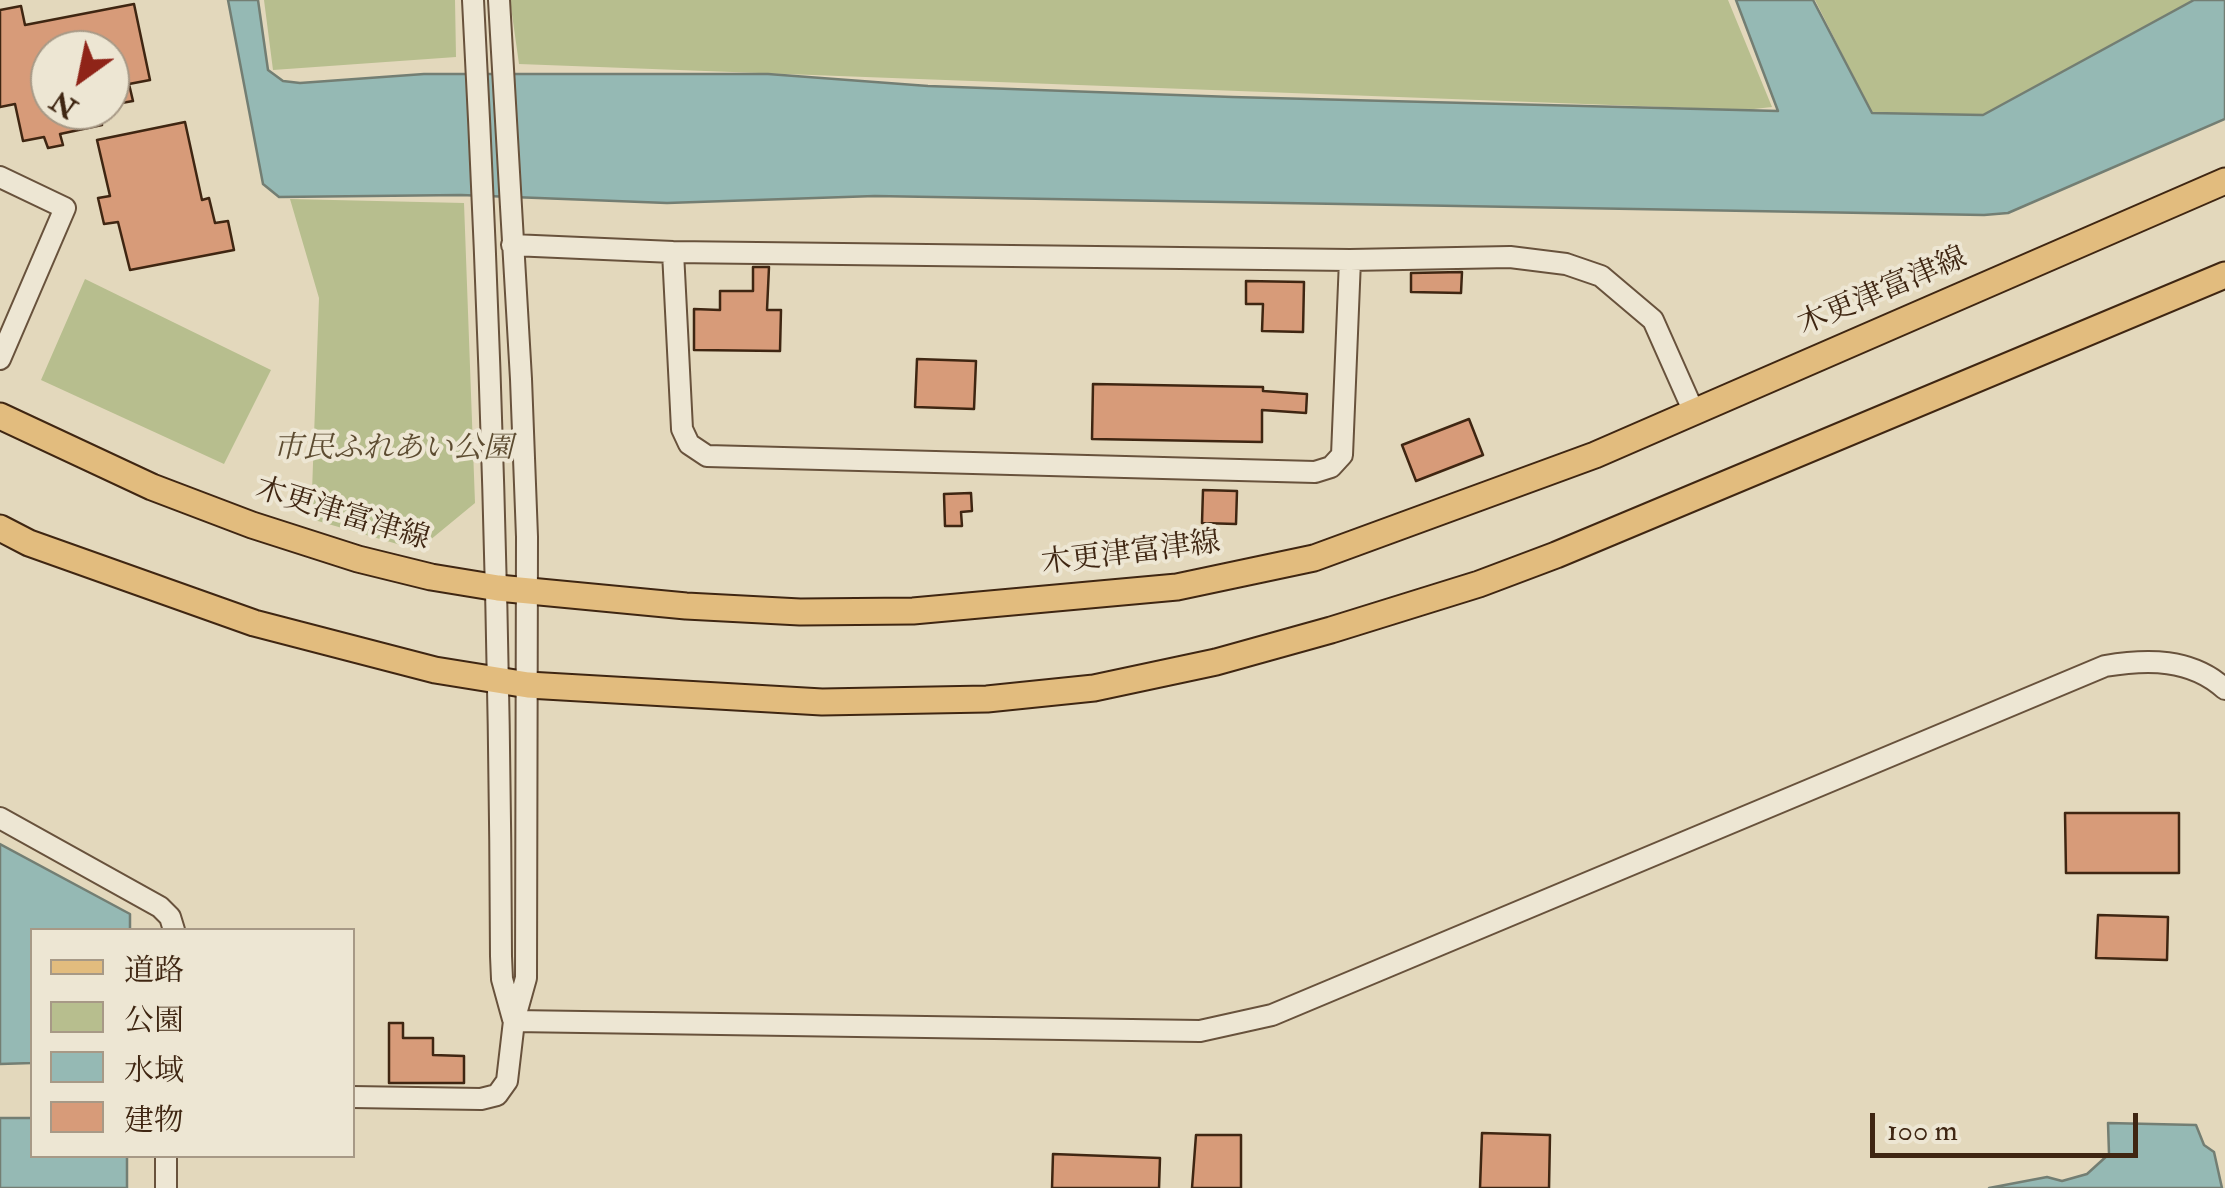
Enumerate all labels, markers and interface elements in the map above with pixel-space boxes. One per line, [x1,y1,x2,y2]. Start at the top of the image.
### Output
north arrow [30,30,130,130]
text: N [44,82,85,125]
street label: 木更津富津線 [1793,241,1973,345]
park label: 市民ふれあい公園 [273,433,513,469]
street label: 木更津富津線 [251,472,433,560]
street label: 木更津富津線 [1039,526,1223,584]
legend [30,928,355,1158]
text: 道路 [124,952,184,989]
text: 公園 [124,1002,184,1039]
text: 水域 [124,1052,184,1089]
scale bar [1875,1093,2142,1155]
text: 建物 [124,1102,184,1139]
text: 100 m [1887,1112,1958,1149]

